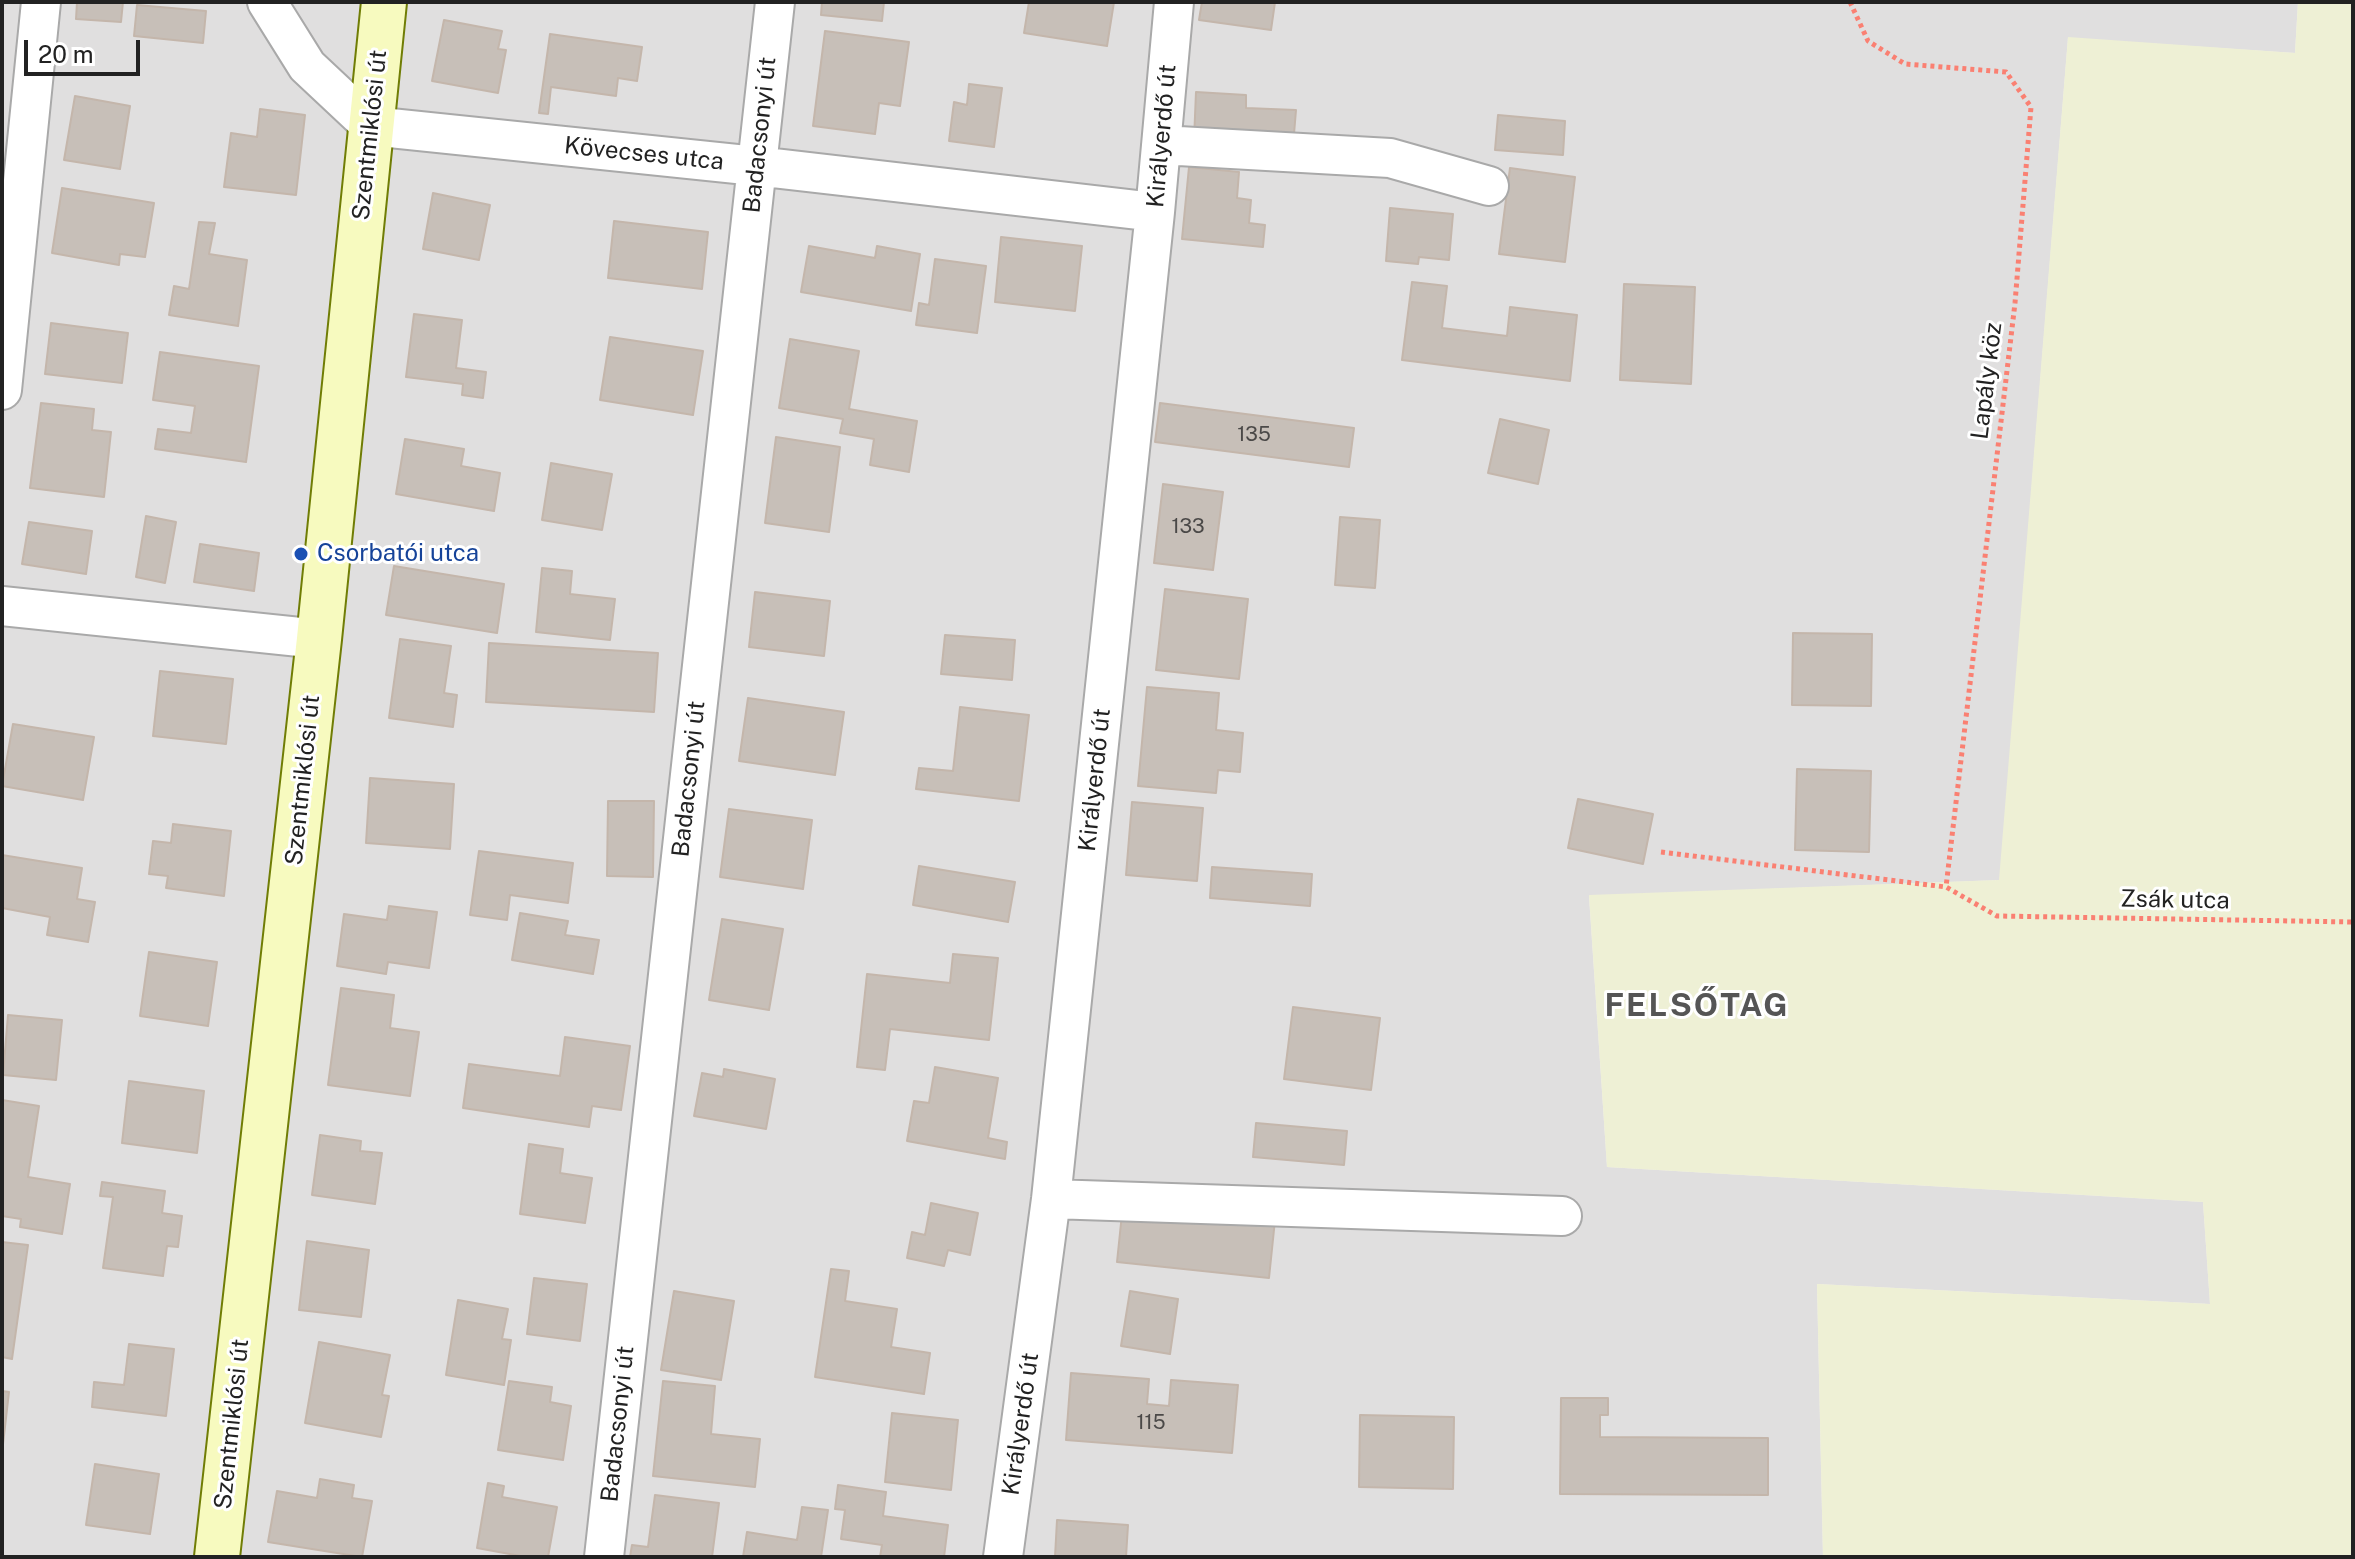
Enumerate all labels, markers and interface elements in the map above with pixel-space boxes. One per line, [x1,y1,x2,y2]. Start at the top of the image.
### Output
scale bar [28,24,144,74]
text: 20 m [38,40,94,68]
street label: Szentmiklósi út [347,48,393,222]
street label: Badacsonyi út [737,55,783,215]
street label: Királyerdő út [1141,63,1183,209]
street label: Kövecses utca [563,131,725,177]
street label: Lapály köz [1966,321,2008,441]
house number: 135 [1237,423,1271,447]
house number: 133 [1171,515,1205,539]
place label: Csorbatói utca [317,540,479,568]
marker: Csorbatói utca [292,545,310,563]
street label: Szentmiklósi út [280,693,326,867]
street label: Badacsonyi út [666,699,712,859]
street label: Királyerdő út [1073,707,1117,853]
street label: Zsák utca [2120,885,2230,915]
district label: FELSŐTAG [1604,987,1790,1025]
street label: Szentmiklósi út [209,1337,255,1511]
street label: Badacsonyi út [595,1344,641,1504]
street label: Királyerdő út [997,1351,1045,1497]
house number: 115 [1136,1411,1166,1435]

